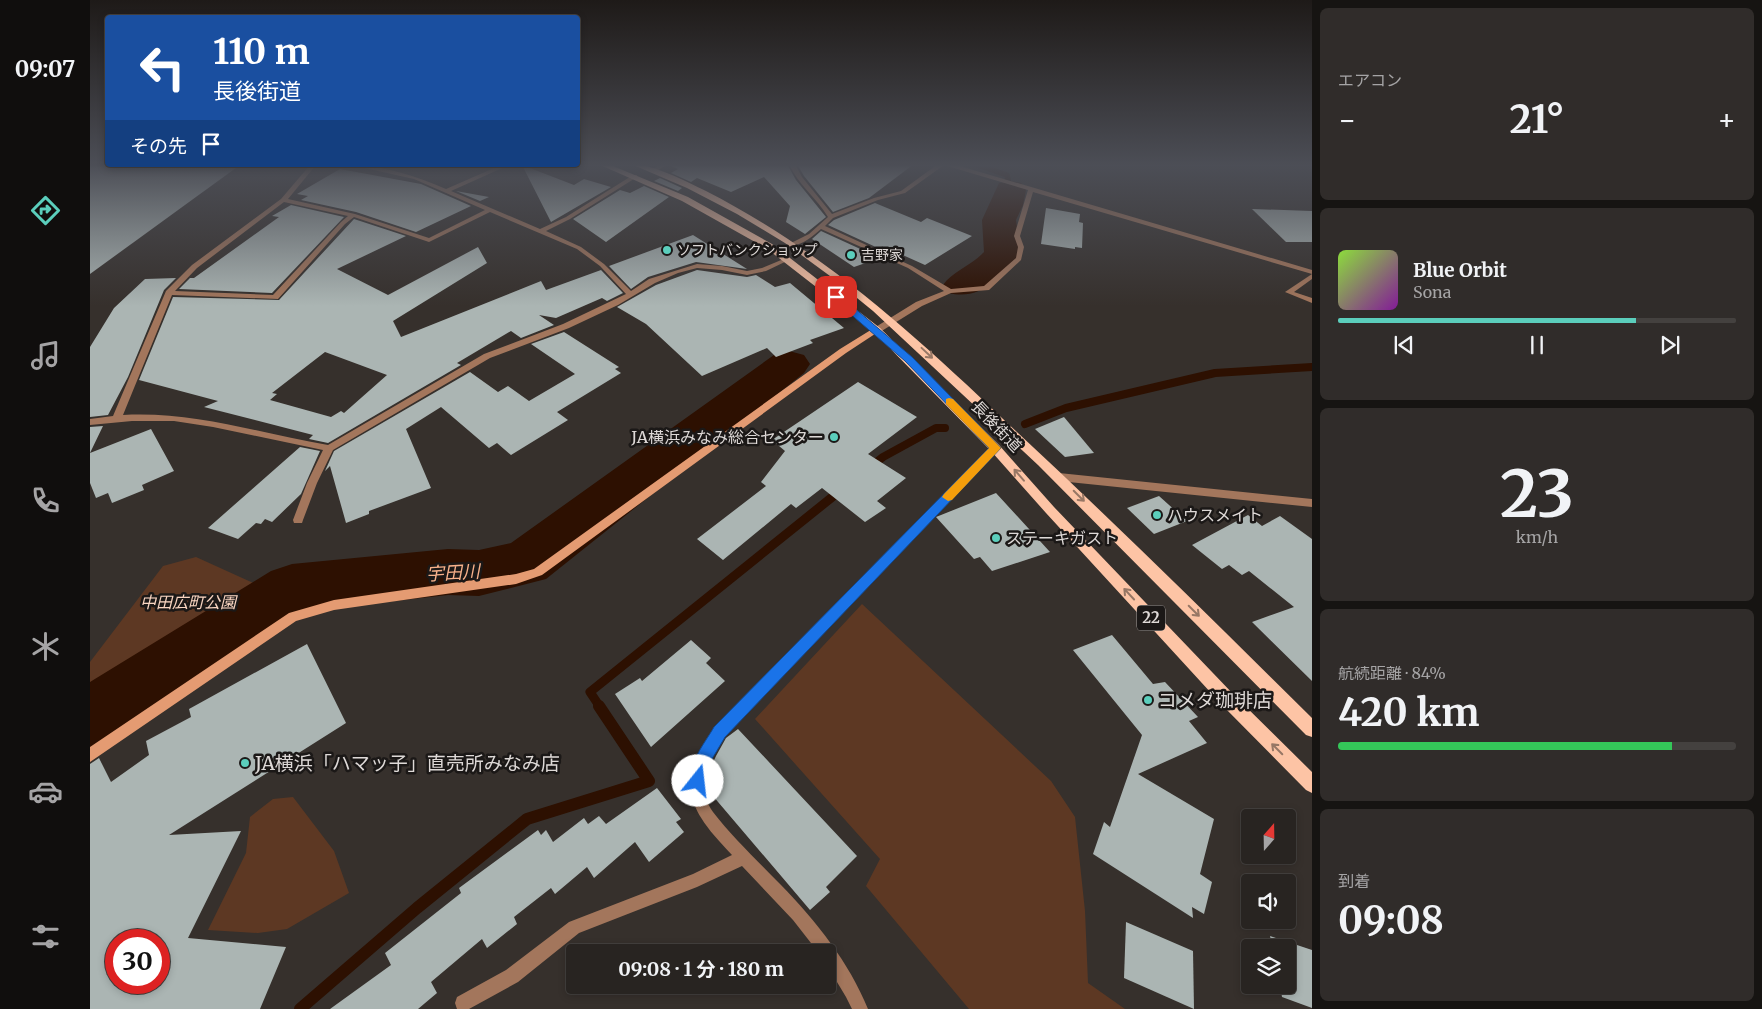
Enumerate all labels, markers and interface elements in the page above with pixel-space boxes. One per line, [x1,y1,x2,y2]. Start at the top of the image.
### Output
text: 110 m [213,30,310,74]
icon: left [130,35,195,100]
text: 09:07 [15,55,75,83]
text: エアコン [1338,70,1402,90]
text: 長後街道 [213,77,301,105]
text: 21° [1510,96,1564,143]
text: − [1338,102,1357,138]
text: + [1717,102,1736,138]
icon: arrive [197,130,225,158]
text: その先 [130,134,187,158]
icon: directions [28,193,63,228]
place label: ソフトバンクショップ [677,241,818,259]
marker: ソフトバンクショップ [661,244,673,256]
place label: 吉野家 [861,246,903,264]
marker: 吉野家 [845,249,857,261]
text: Blue Orbit [1413,258,1507,282]
pin [815,276,857,318]
text: Sona [1413,282,1451,302]
icon: arrive [822,283,850,311]
icon: previous [1390,331,1418,359]
icon: pause [1523,331,1551,359]
icon: next [1656,331,1684,359]
icon: music [28,338,63,373]
one-way arrow [921,347,934,359]
street label: 長後街道 [968,396,1026,456]
place label: JA横浜みなみ総合センター [630,427,824,447]
marker: JA横浜みなみ総合センター [828,431,840,443]
text: 23 [1500,453,1574,535]
one-way arrow [1013,468,1024,481]
icon: phone [28,483,63,518]
one-way arrow [1073,490,1085,503]
place label: ハウスメイト [1167,505,1263,525]
marker: ハウスメイト [1151,509,1163,521]
text: km/h [1516,527,1558,547]
place label: ステーキガスト [1006,528,1118,548]
marker: ステーキガスト [990,532,1002,544]
water label: 宇田川 [425,559,483,585]
one-way arrow [1123,588,1135,600]
park label: 中田広町公園 [140,592,238,612]
one-way arrow [1188,605,1200,617]
road number: 22 [1137,606,1165,630]
icon: climate [28,629,63,664]
text: 航続距離 · 84% [1338,663,1446,683]
place label: コメダ珈琲店 [1158,688,1272,712]
text: 420 km [1338,689,1479,736]
marker: コメダ珈琲店 [1142,694,1154,706]
one-way arrow [1271,743,1284,755]
place label: JA横浜「ハマッ子」直売所みなみ店 [254,751,560,775]
position arrow [671,754,723,806]
marker: JA横浜「ハマッ子」直売所みなみ店 [239,757,251,769]
icon: car [28,774,63,809]
north arrow [1241,809,1296,864]
map controls [1241,809,1296,994]
text: 到着 [1338,871,1370,891]
button: sound [1241,874,1296,929]
text: 09:08 [1338,897,1444,944]
icon: filters [28,919,63,954]
speed limit sign: 30 [105,929,170,994]
button: layers [1241,939,1296,994]
text: 09:08 · 1 分 · 180 m [618,957,784,981]

